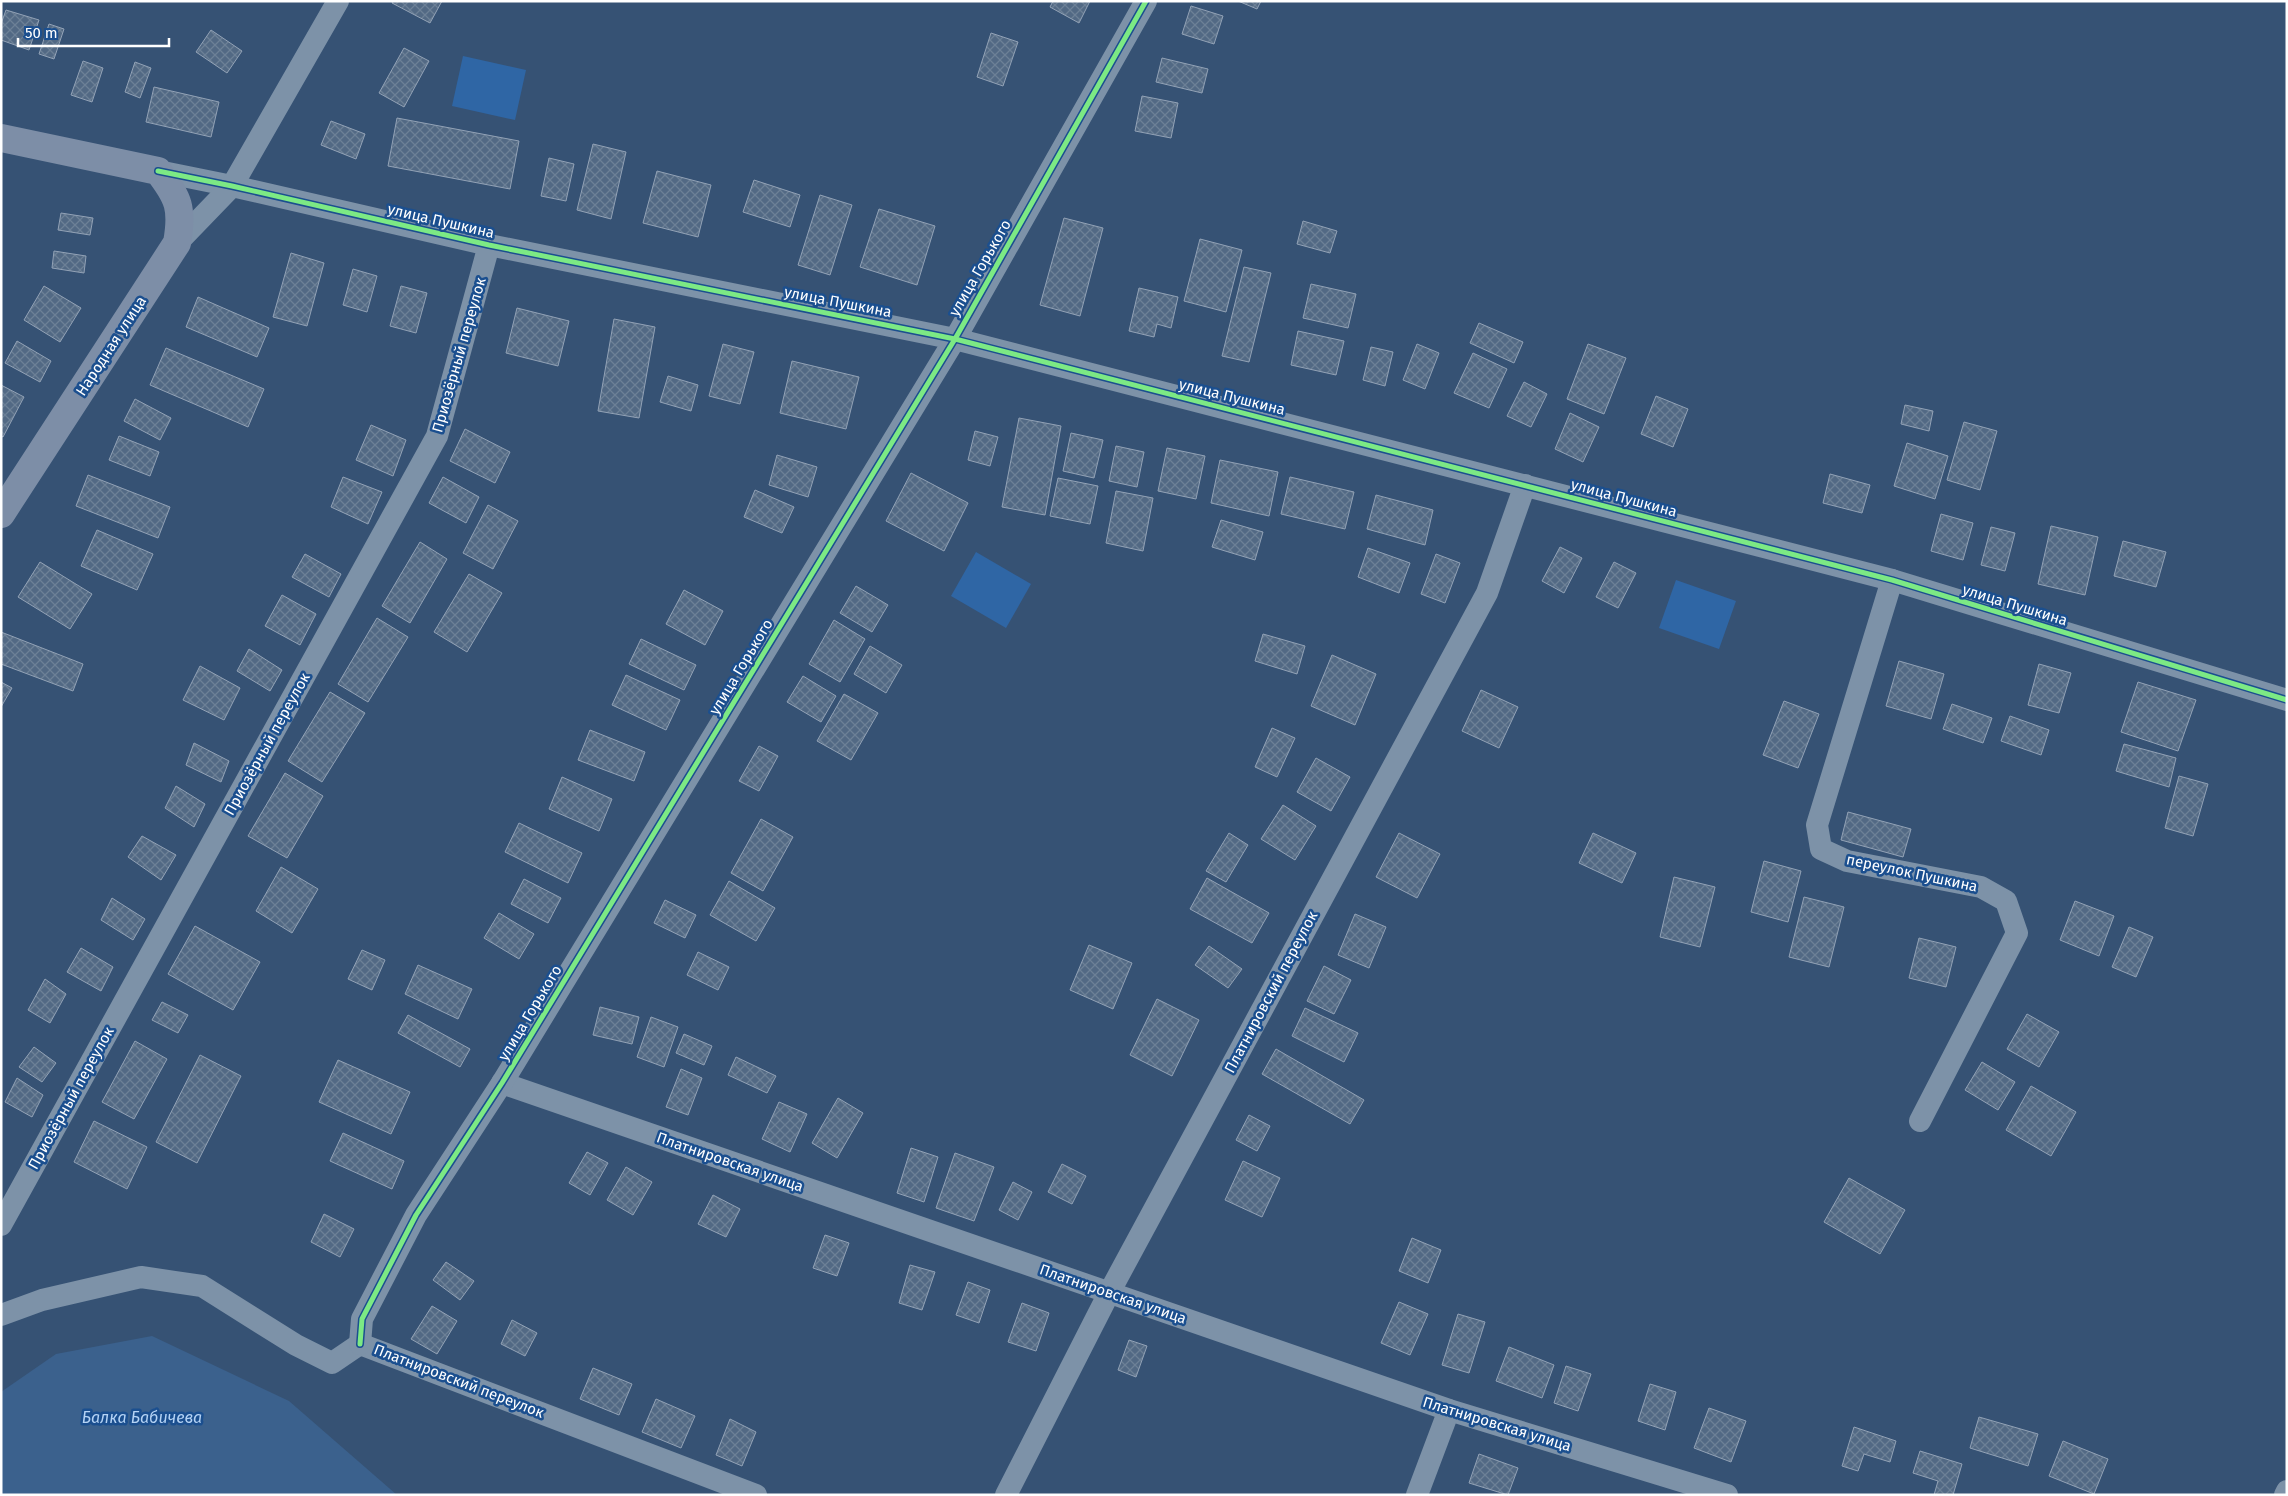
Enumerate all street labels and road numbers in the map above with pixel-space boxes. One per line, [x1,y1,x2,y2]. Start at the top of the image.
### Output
street label: улица Пушкина [386,200,496,242]
street label: улица Горького [945,217,1015,319]
street label: Приозёрный переулок [428,275,490,435]
street label: улица Пушкина [783,283,893,321]
street label: Народная улица [72,293,150,399]
street label: улица Пушкина [1177,375,1287,419]
street label: улица Пушкина [1569,475,1679,521]
street label: улица Пушкина [1960,580,2070,630]
street label: улица Горького [705,616,777,718]
street label: Приозёрный переулок [220,669,314,818]
street label: переулок Пушкина [1845,850,1979,896]
street label: Платнировский переулок [1221,908,1321,1076]
street label: улица Горького [494,962,566,1064]
street label: Приозёрный переулок [24,1023,118,1172]
street label: Платнировская улица [654,1128,806,1196]
street label: Платнировская улица [1037,1260,1189,1328]
street label: Платнировский переулок [371,1340,547,1422]
street label: Платнировская улица [1421,1393,1573,1455]

